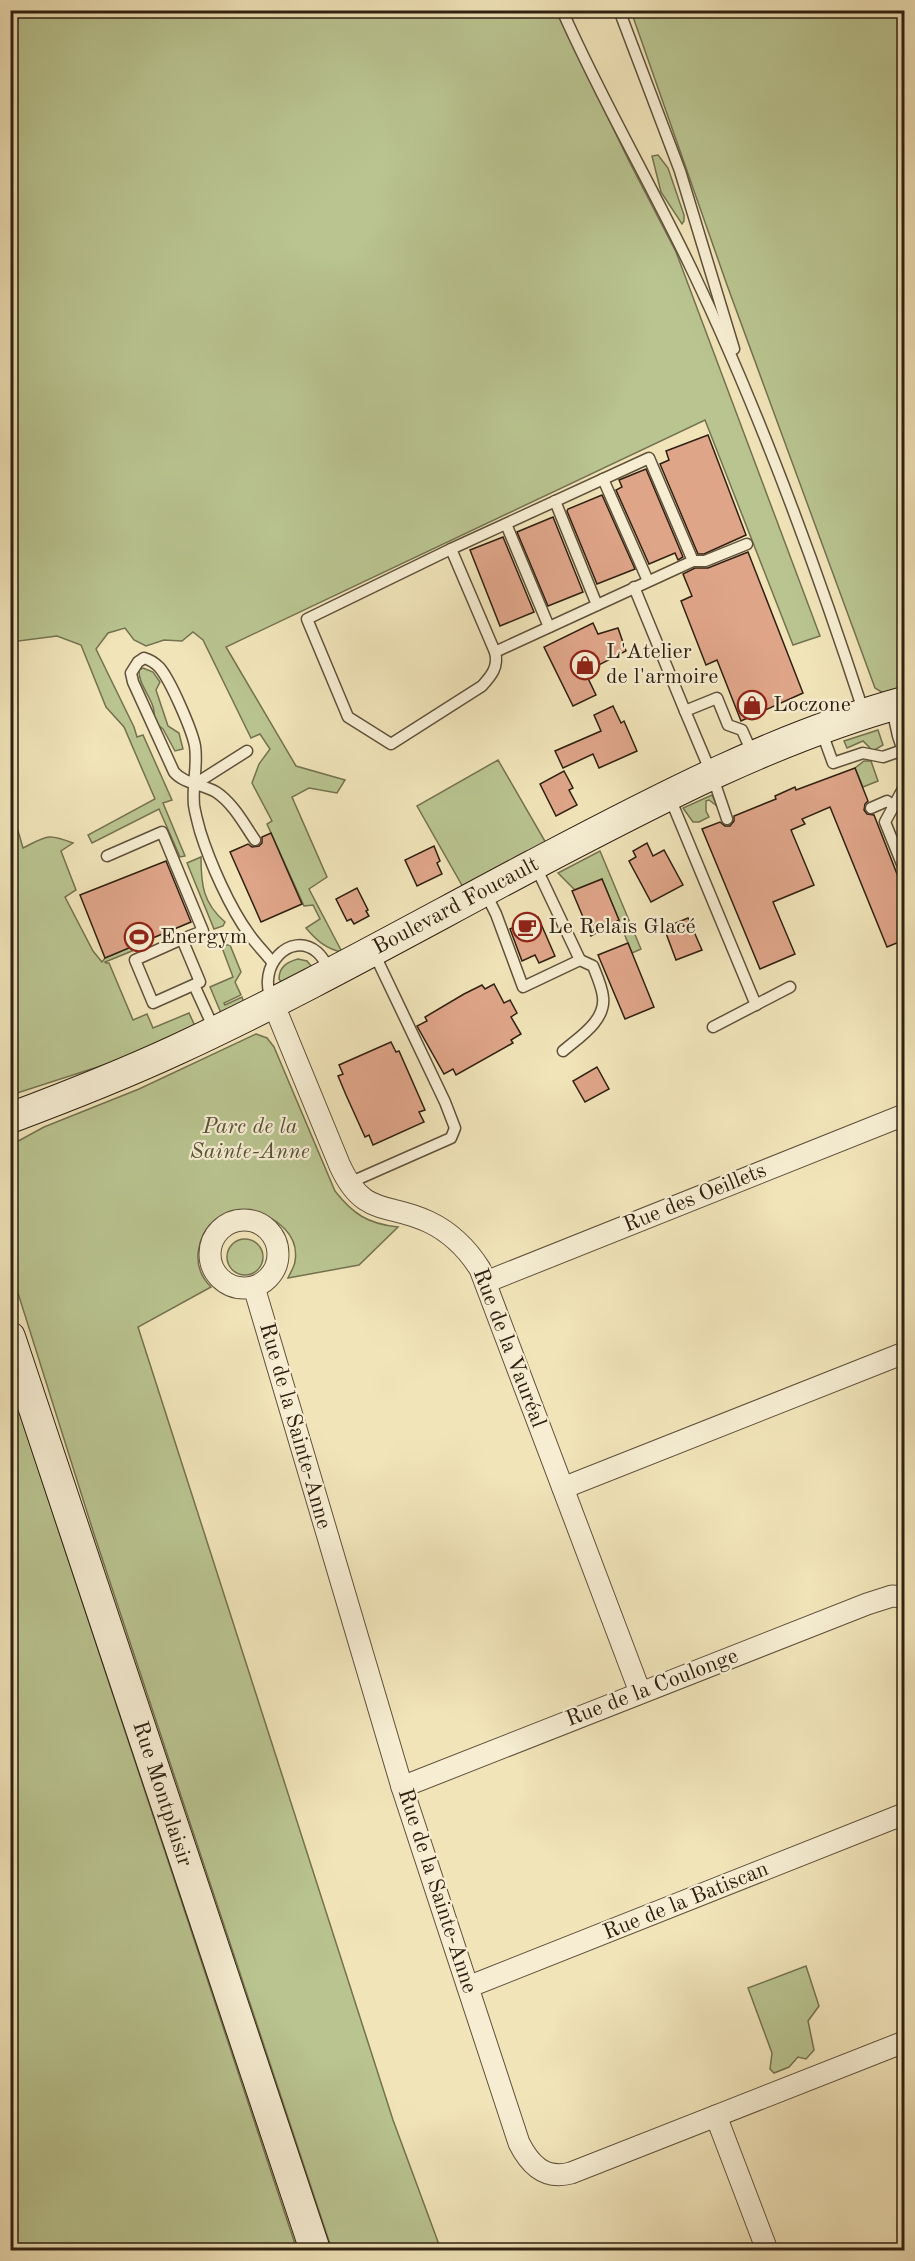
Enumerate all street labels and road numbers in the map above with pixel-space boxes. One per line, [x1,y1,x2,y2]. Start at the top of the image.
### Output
street label: Boulevard Foucault [370,853,542,959]
street label: Rue des Oeillets [621,1159,769,1237]
street label: Rue de la Vauréal [469,1265,549,1431]
street label: Rue de la Sainte-Anne [255,1320,335,1532]
street label: Rue de la Coulonge [563,1645,741,1731]
street label: Rue Montplaisir [128,1719,196,1869]
street label: Rue de la Sainte-Anne [394,1786,480,1996]
street label: Rue de la Batiscan [600,1858,772,1944]

